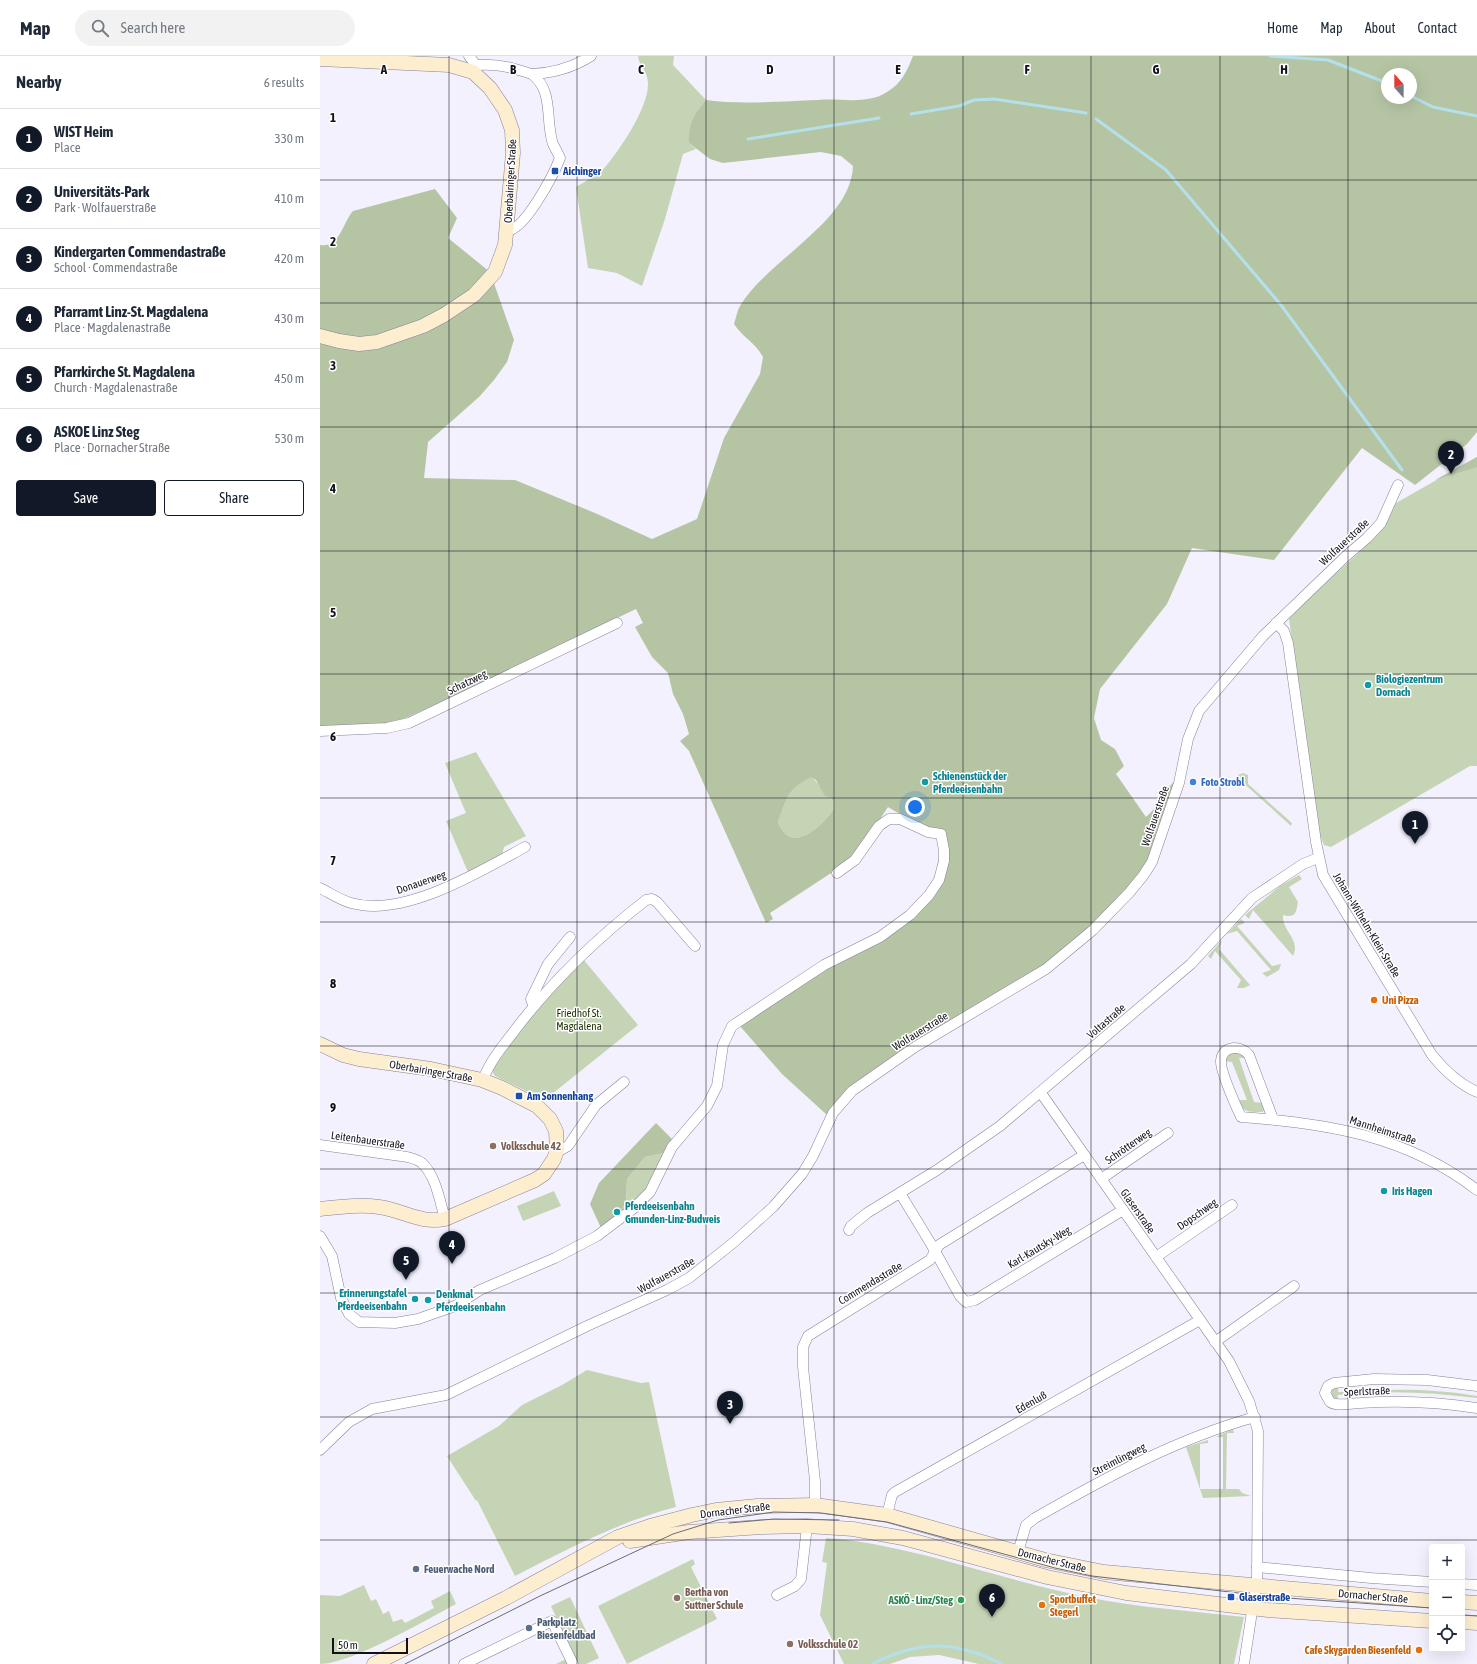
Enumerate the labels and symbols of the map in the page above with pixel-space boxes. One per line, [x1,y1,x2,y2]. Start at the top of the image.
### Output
text: A [380,62,388,77]
text: B [510,62,517,77]
text: C [638,62,644,77]
text: D [766,62,774,77]
text: E [895,62,901,77]
text: F [1024,62,1030,77]
text: G [1153,62,1160,77]
text: H [1280,62,1288,77]
north arrow [1381,68,1417,104]
text: 1 [330,110,336,125]
street label: Oberbairinger Straße [502,139,518,223]
place label: Aichinger [562,165,602,177]
marker: Aichinger [550,166,560,176]
text: 2 [330,234,336,249]
text: 3 [330,358,336,373]
pin: 2 [1438,441,1464,474]
text: 4 [329,481,336,496]
street label: Wolfauerstraße [1317,516,1371,568]
text: 5 [330,605,336,620]
street label: Schatzweg [445,667,489,697]
place label: Biologiezentrum Dornach [1376,673,1443,698]
marker: Biologiezentrum Dornach [1363,680,1373,690]
text: 6 [330,729,336,744]
place label: Schienenstück der Pferdeeisenbahn [933,770,1007,795]
place label: Foto Strobl [1201,776,1246,788]
marker: Schienenstück der Pferdeeisenbahn [920,777,930,787]
marker: Foto Strobl [1188,777,1198,787]
street label: Wolfauerstraße [1139,784,1171,848]
your location [905,797,925,817]
pin: 1 [1402,811,1428,844]
text: 7 [330,853,336,868]
street label: Donauerweg [395,868,448,896]
street label: Johann-Wilhelm-Klein-Straße [1331,871,1403,979]
text: 8 [330,976,336,991]
place label: Uni Pizza [1382,994,1419,1006]
marker: Uni Pizza [1369,995,1379,1005]
street label: Voltastraße [1084,1001,1128,1041]
park label: Friedhof St. Magdalena [556,1007,602,1032]
street label: Wolfauerstraße [890,1009,950,1053]
street label: Oberbairinger Straße [388,1058,474,1084]
place label: Am Sonnenhang [526,1090,593,1102]
marker: Am Sonnenhang [514,1091,524,1101]
text: 9 [330,1100,336,1115]
street label: Mannheimstraße [1348,1114,1418,1146]
street label: Schrötterweg [1103,1126,1153,1166]
street label: Leitenbauerstraße [330,1129,406,1151]
place label: Volksschule 42 [500,1140,561,1152]
marker: Volksschule 42 [488,1141,498,1151]
place label: Iris Hagen [1392,1185,1432,1197]
marker: Iris Hagen [1379,1186,1389,1196]
street label: Glaserstraße [1118,1187,1158,1235]
street label: Dopschweg [1175,1196,1220,1232]
place label: Pferdeeisenbahn Gmunden-Linz-Budweis [625,1200,720,1225]
marker: Pferdeeisenbahn Gmunden-Linz-Budweis [612,1207,622,1217]
street label: Karl-Kautsky-Weg [1005,1223,1073,1271]
pin: 4 [439,1231,465,1264]
pin: 5 [393,1247,419,1280]
street label: Wolfauerstraße [636,1255,696,1295]
street label: Commendastraße [836,1259,904,1307]
place label: Erinnerungstafel Pferdeeisenbahn [337,1287,408,1312]
place label: Denkmal Pferdeeisenbahn [436,1288,506,1313]
marker: Erinnerungstafel Pferdeeisenbahn [410,1294,420,1304]
marker: Denkmal Pferdeeisenbahn [423,1295,433,1305]
street label: Sperlstraße [1344,1384,1390,1398]
street label: Edenluß [1013,1389,1049,1415]
pin: 3 [717,1391,743,1424]
street label: Streimlingweg [1090,1440,1148,1478]
street label: Dornacher Straße [699,1500,771,1520]
street label: Dornacher Straße [1016,1546,1088,1574]
place label: Feuerwache Nord [424,1563,494,1575]
marker: Feuerwache Nord [411,1564,421,1574]
pin: 6 [979,1584,1005,1617]
place label: Bertha von Suttner Schule [685,1586,744,1611]
street label: Dornacher Straße [1337,1587,1409,1605]
place label: Glaserstraße [1239,1591,1290,1603]
marker: Glaserstraße [1226,1592,1236,1602]
marker: Bertha von Suttner Schule [672,1593,682,1603]
place label: ASKÖ - Linz/Steg [888,1593,953,1606]
place label: Sportbuffet Stegerl [1050,1593,1097,1618]
marker: ASKÖ - Linz/Steg [956,1595,966,1605]
marker: Sportbuffet Stegerl [1037,1600,1047,1610]
place label: Parkplatz Biesenfeldbad [537,1616,596,1641]
marker: Parkplatz Biesenfeldbad [524,1623,534,1633]
scale bar [332,1636,408,1655]
place label: Volksschule 02 [797,1638,858,1650]
marker: Volksschule 02 [785,1639,795,1649]
place label: Cafe Skygarden Biesenfeld [1304,1644,1411,1656]
marker: Cafe Skygarden Biesenfeld [1414,1645,1424,1655]

